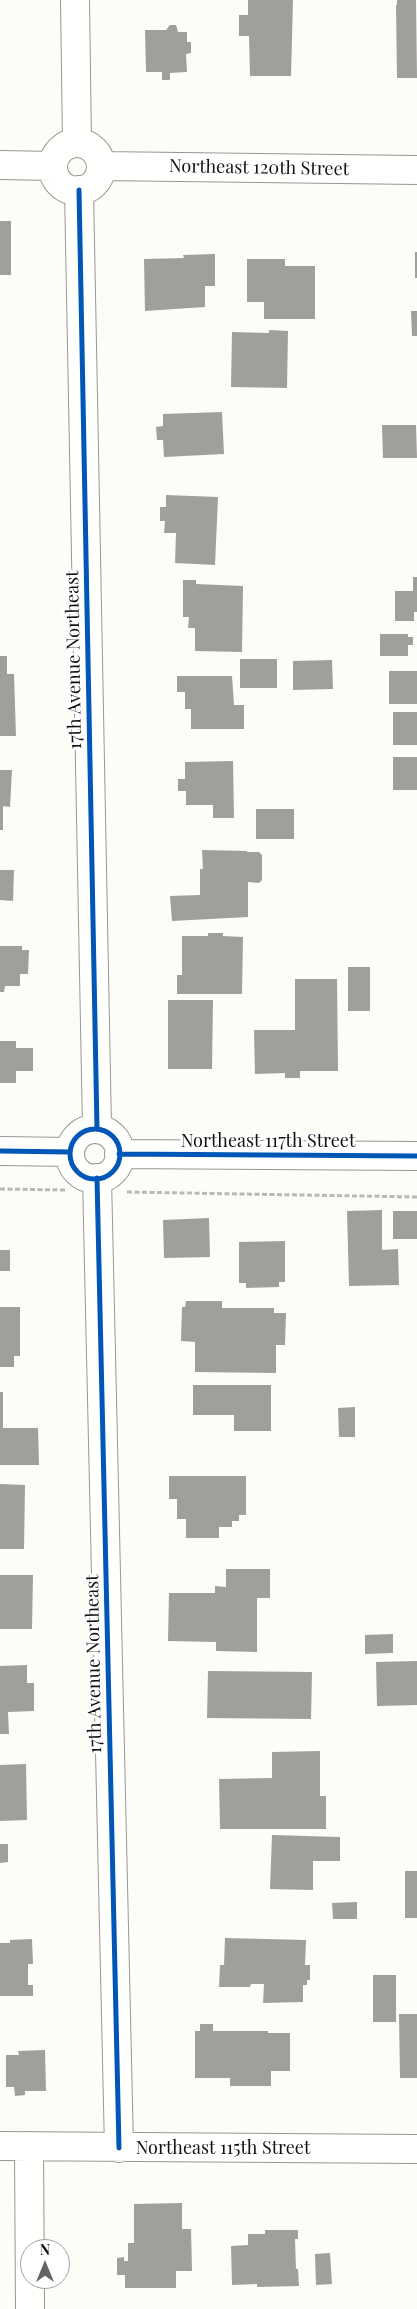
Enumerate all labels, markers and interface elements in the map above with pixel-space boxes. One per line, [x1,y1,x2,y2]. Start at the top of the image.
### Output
street label: Northeast 120th Street [169,156,349,180]
street label: 17th Avenue Northeast [62,570,86,750]
street label: Northeast 117th Street [181,1130,355,1152]
street label: 17th Avenue Northeast [82,1574,106,1754]
street label: Northeast 115th Street [136,2137,310,2159]
north arrow [20,2239,70,2289]
text: N [40,2240,50,2259]

